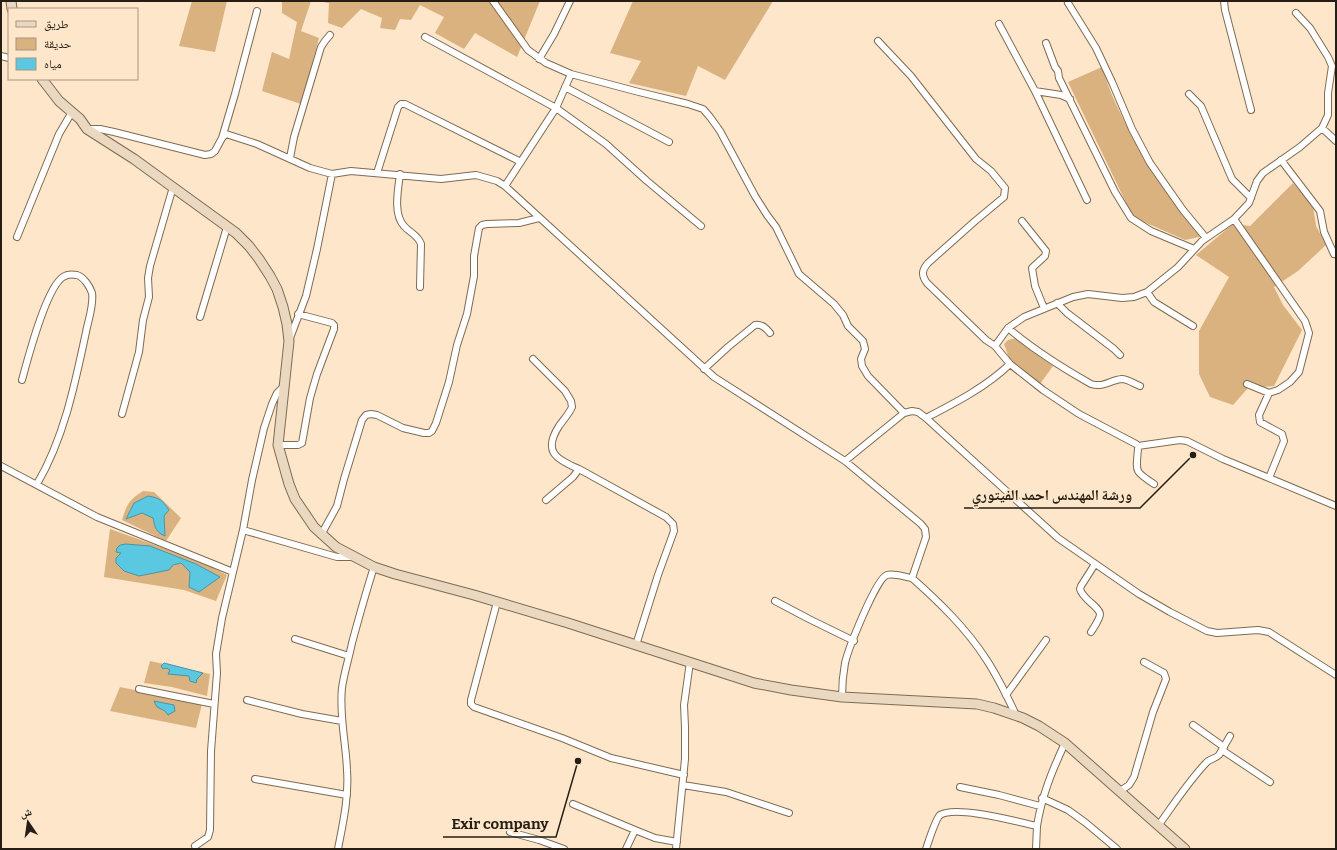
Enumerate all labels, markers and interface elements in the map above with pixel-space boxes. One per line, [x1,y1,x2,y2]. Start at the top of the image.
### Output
legend [8,8,138,80]
text: طريق [44,17,69,31]
text: حديقة [44,37,72,51]
text: مياه [44,57,62,71]
callout: ورشة المهندس احمد الفيتوري [964,481,1140,508]
text: ورشة المهندس احمد الفيتوري [972,486,1132,507]
north arrow [8,802,48,842]
text: ش [19,805,34,821]
callout: Exir company [443,810,556,837]
text: Exir company [451,815,549,833]

